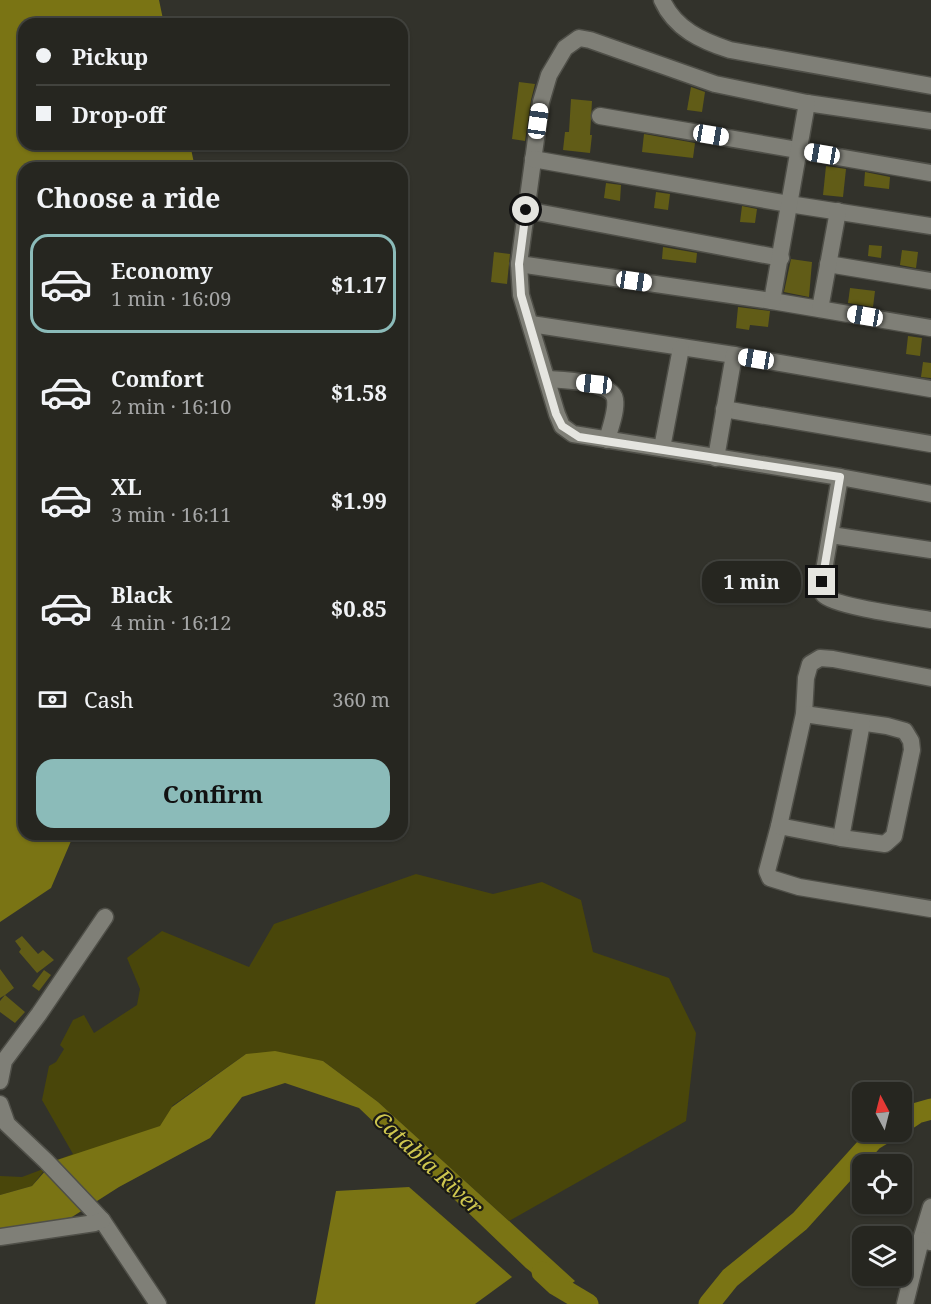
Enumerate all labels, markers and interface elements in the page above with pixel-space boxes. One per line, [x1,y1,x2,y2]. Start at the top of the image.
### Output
text: Pickup [72,41,148,71]
text: Drop-off [72,99,165,129]
car [527,102,549,140]
car [692,123,730,147]
car [803,142,841,166]
text: Choose a ride [36,179,221,216]
route start [512,196,539,223]
text: Economy [111,255,213,285]
icon: car [39,257,93,311]
text: $1.17 [331,269,387,299]
car [615,270,653,292]
text: 1 min · 16:09 [111,285,231,312]
car [846,304,884,328]
car [737,347,775,371]
text: Comfort [111,363,204,393]
icon: car [39,365,93,419]
car [575,373,613,395]
text: $1.58 [331,377,387,407]
text: 2 min · 16:10 [111,393,231,420]
text: XL [111,471,142,501]
icon: car [39,473,93,527]
text: $1.99 [331,485,387,515]
text: 3 min · 16:11 [111,501,231,528]
callout: 1 min [702,561,801,603]
text: 1 min [723,568,780,595]
route end [808,568,835,595]
text: Black [111,579,172,609]
icon: car [39,581,93,635]
text: $0.85 [331,593,387,623]
text: 4 min · 16:12 [111,609,231,636]
icon: cash [36,683,69,716]
text: Cash [84,684,134,714]
text: 360 m [332,686,390,713]
button: Confirm [36,759,390,828]
north arrow [852,1082,912,1142]
map controls [852,1082,912,1286]
water label: Catabla River [368,1104,491,1221]
button: locate [852,1154,912,1214]
button: layers [852,1226,912,1286]

